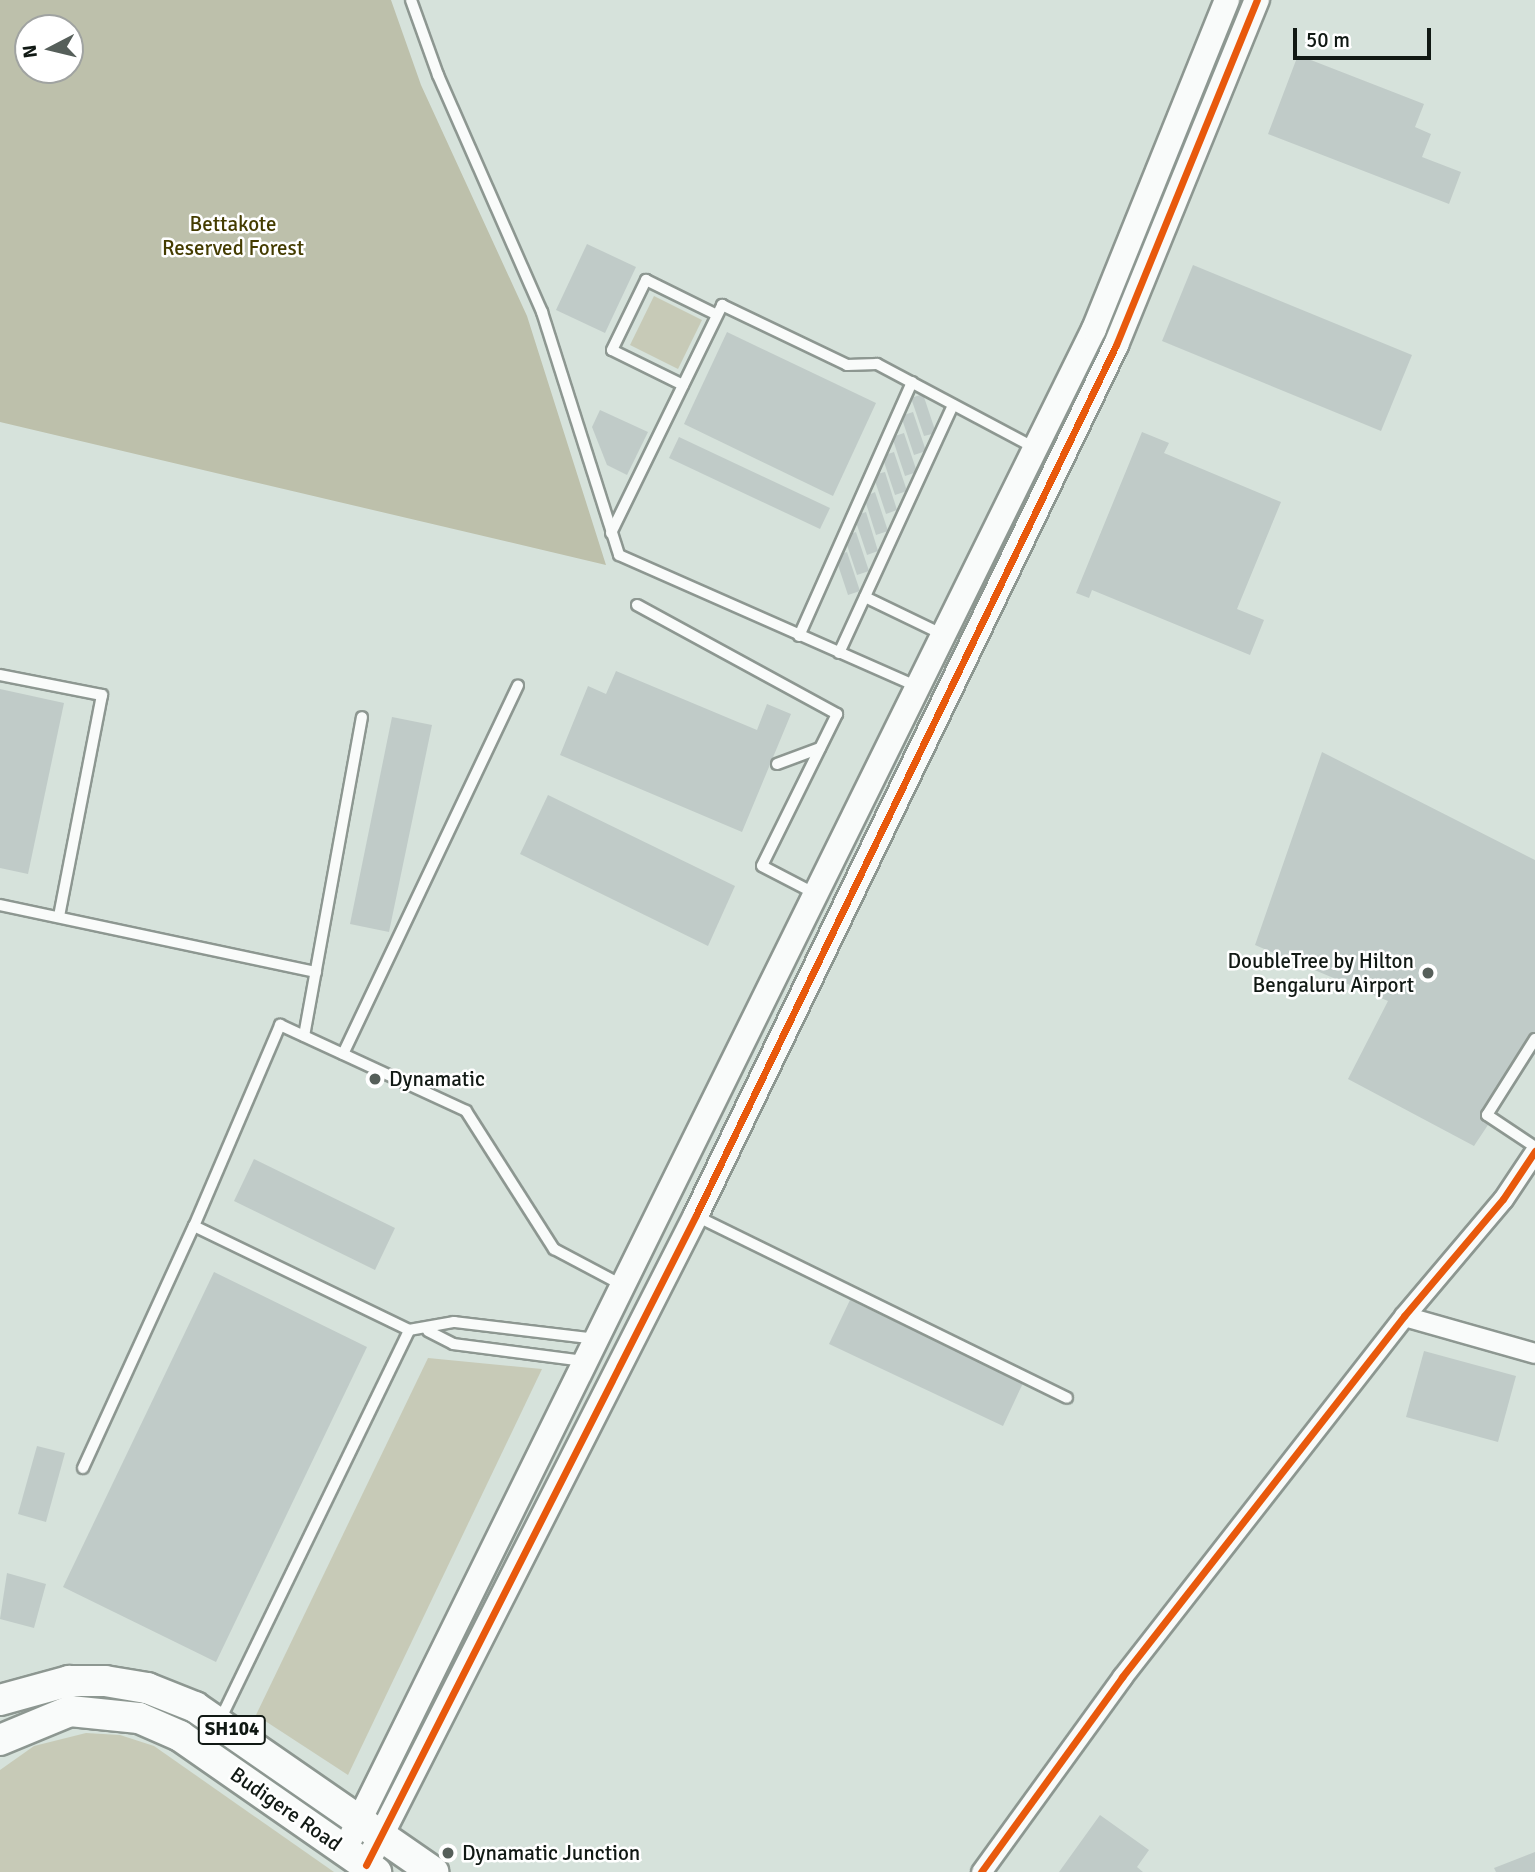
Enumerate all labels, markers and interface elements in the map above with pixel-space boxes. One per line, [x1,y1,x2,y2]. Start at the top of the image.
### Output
north arrow [14,14,84,84]
scale bar [1297,14,1435,58]
text: 50 m [1306,27,1350,53]
text: N [17,43,43,59]
park label: Bettakote Reserved Forest [162,211,304,261]
place label: DoubleTree by Hilton Bengaluru Airport [1227,948,1414,998]
marker: DoubleTree by Hilton Bengaluru Airport [1420,965,1436,981]
place label: Dynamatic [389,1066,485,1092]
marker: Dynamatic [367,1071,383,1087]
road number: SH104 [197,1714,267,1746]
street label: Budigere Road [226,1761,346,1857]
place label: Dynamatic Junction [462,1840,640,1866]
marker: Dynamatic Junction [440,1845,456,1861]

